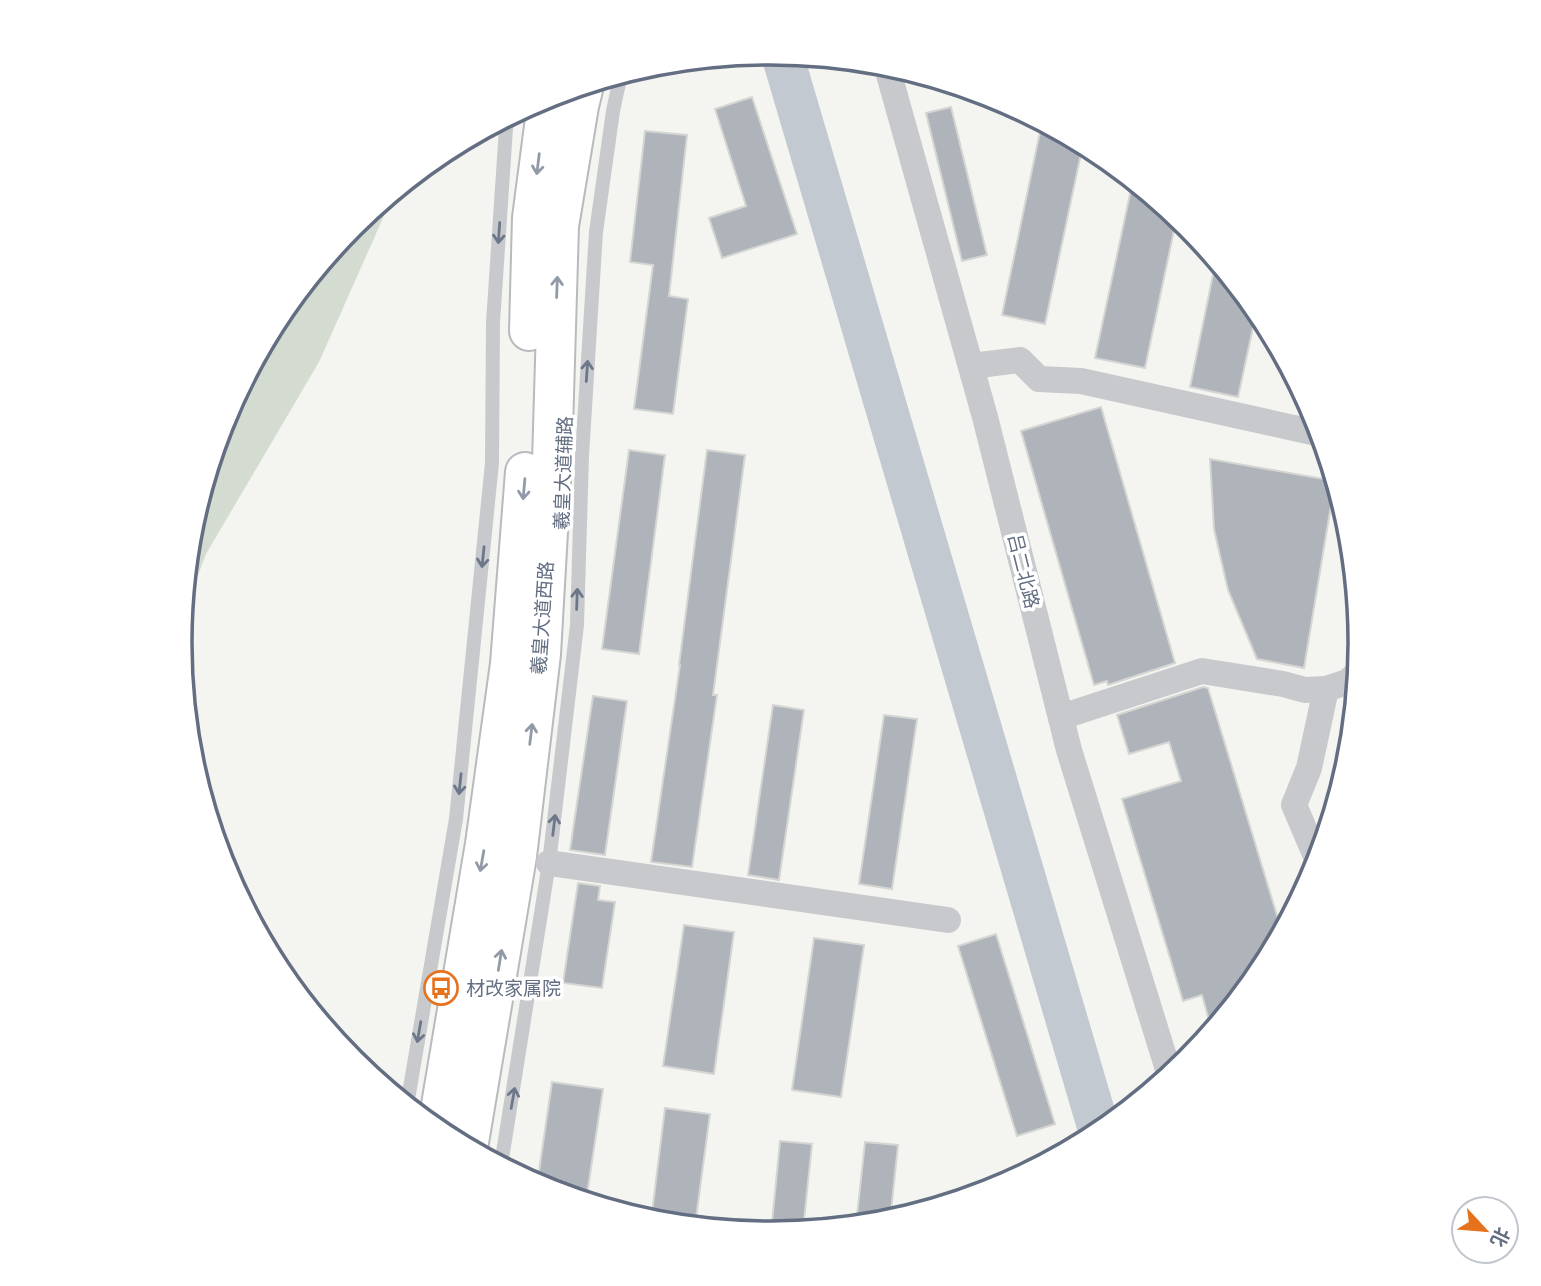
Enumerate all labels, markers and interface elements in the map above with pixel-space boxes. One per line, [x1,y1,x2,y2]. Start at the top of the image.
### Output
one-way arrow [532,152,545,175]
one-way arrow [492,221,505,243]
one-way arrow [550,276,564,299]
one-way arrow [581,360,594,383]
street label: 羲皇大道辅路 [550,416,576,530]
one-way arrow [517,477,530,500]
street label: 吕二北路 [1004,531,1044,611]
one-way arrow [476,546,489,568]
street label: 羲皇大道西路 [527,560,557,676]
one-way arrow [571,587,584,610]
one-way arrow [525,724,538,746]
one-way arrow [453,772,466,795]
one-way arrow [547,814,560,837]
one-way arrow [475,849,488,872]
one-way arrow [494,949,507,972]
bus stop icon: 材改家属院 [422,969,460,1007]
place label: 材改家属院 [466,977,561,999]
one-way arrow [412,1021,425,1043]
one-way arrow [506,1087,520,1110]
north arrow [1450,1195,1520,1265]
text: 北 [1486,1224,1514,1251]

